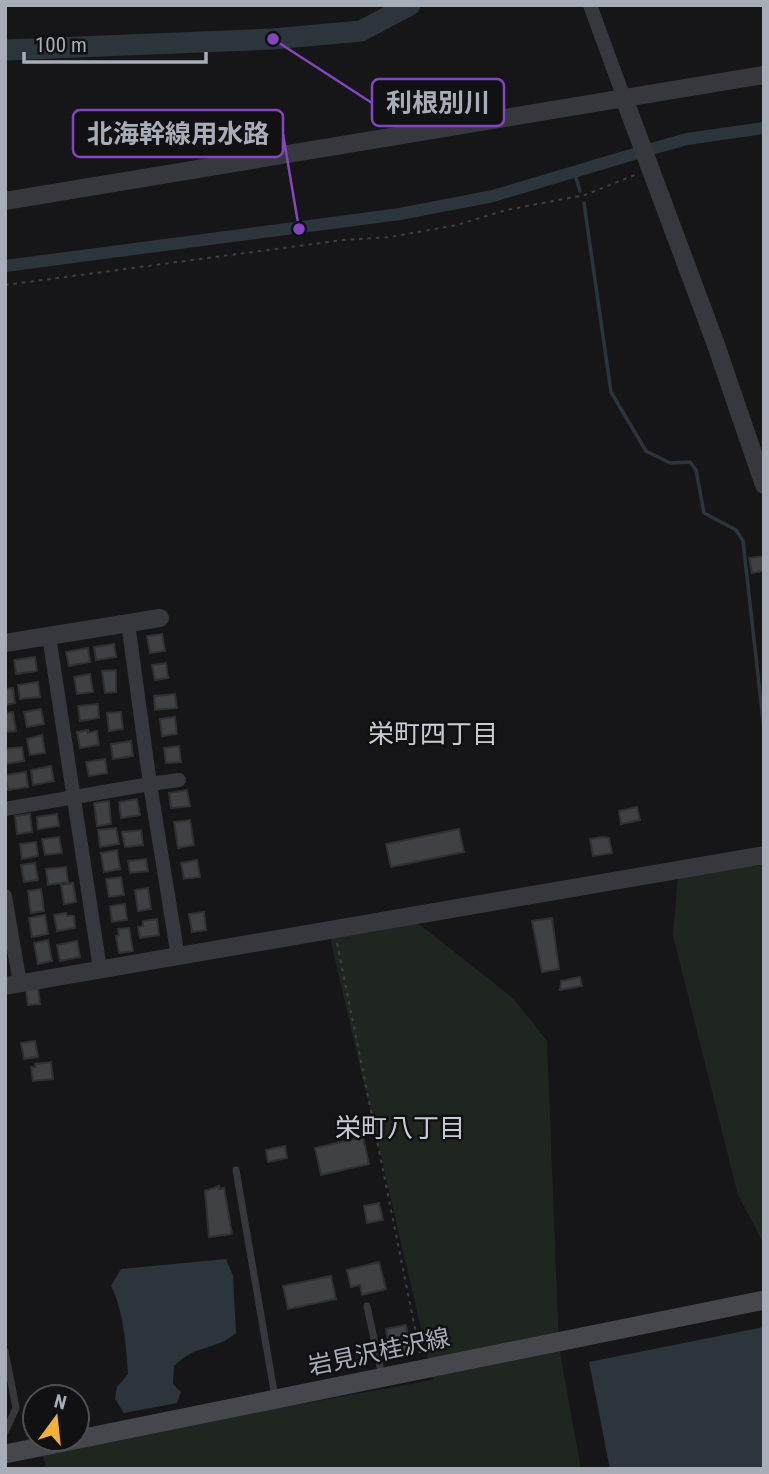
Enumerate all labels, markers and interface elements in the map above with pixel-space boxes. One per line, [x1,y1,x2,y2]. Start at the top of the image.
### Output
scale bar [24,21,206,65]
text: 100 m [35,33,87,57]
callout: 利根別川 [372,79,504,126]
text: 利根別川 [386,88,490,118]
callout: 北海幹線用水路 [73,110,283,157]
text: 北海幹線用水路 [87,119,269,149]
district label: 栄町四丁目 [368,719,498,749]
district label: 栄町八丁目 [335,1113,465,1143]
street label: 岩見沢桂沢線 [306,1323,452,1381]
north arrow [21,1383,91,1453]
text: N [52,1389,69,1415]

